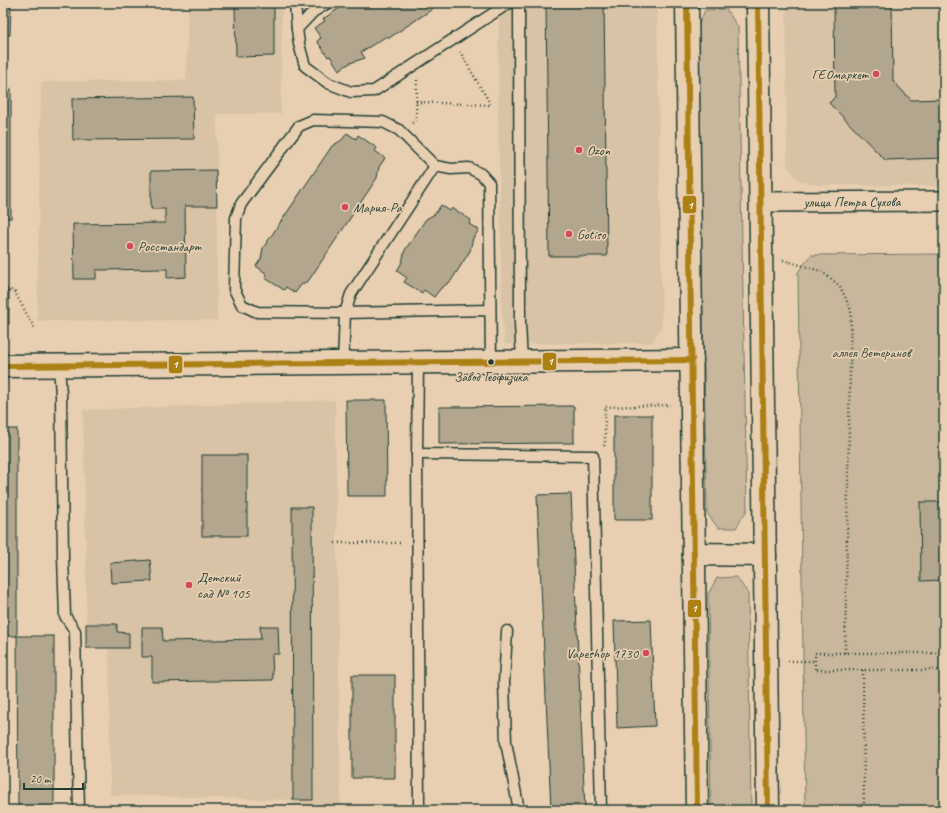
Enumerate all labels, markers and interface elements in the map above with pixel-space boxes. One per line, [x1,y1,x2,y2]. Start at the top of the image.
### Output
place label: ГЕОмаркет [812,66,869,83]
marker: ГЕОмаркет [871,69,881,79]
place label: Ozon [587,142,611,159]
marker: Ozon [574,145,584,155]
street label: улица Петра Сухова [803,193,902,211]
line badge: 1 [682,195,697,214]
text: 1 [688,198,694,212]
place label: Мария-Ра [353,199,403,216]
marker: Мария-Ра [340,202,350,212]
place label: Gotiso [577,226,607,243]
marker: Gotiso [564,229,574,239]
place label: Росстандарт [138,238,202,255]
marker: Росстандарт [125,241,135,251]
park label: аллея Ветеранов [832,344,913,361]
line badge: 1 [542,352,557,371]
text: 1 [548,354,554,368]
line badge: 1 [168,355,183,374]
text: 1 [173,357,179,371]
marker: Завод Геофизика [486,357,496,367]
place label: Завод Геофизика [454,369,529,385]
place label: Детский сад № 105 [197,569,250,602]
marker: Детский сад № 105 [184,580,194,590]
line badge: 1 [687,599,702,618]
text: 1 [692,601,698,615]
place label: Vapeshop 1730 [566,645,640,662]
marker: Vapeshop 1730 [641,648,651,658]
scale bar [24,765,83,791]
text: 20 m [30,771,52,787]

